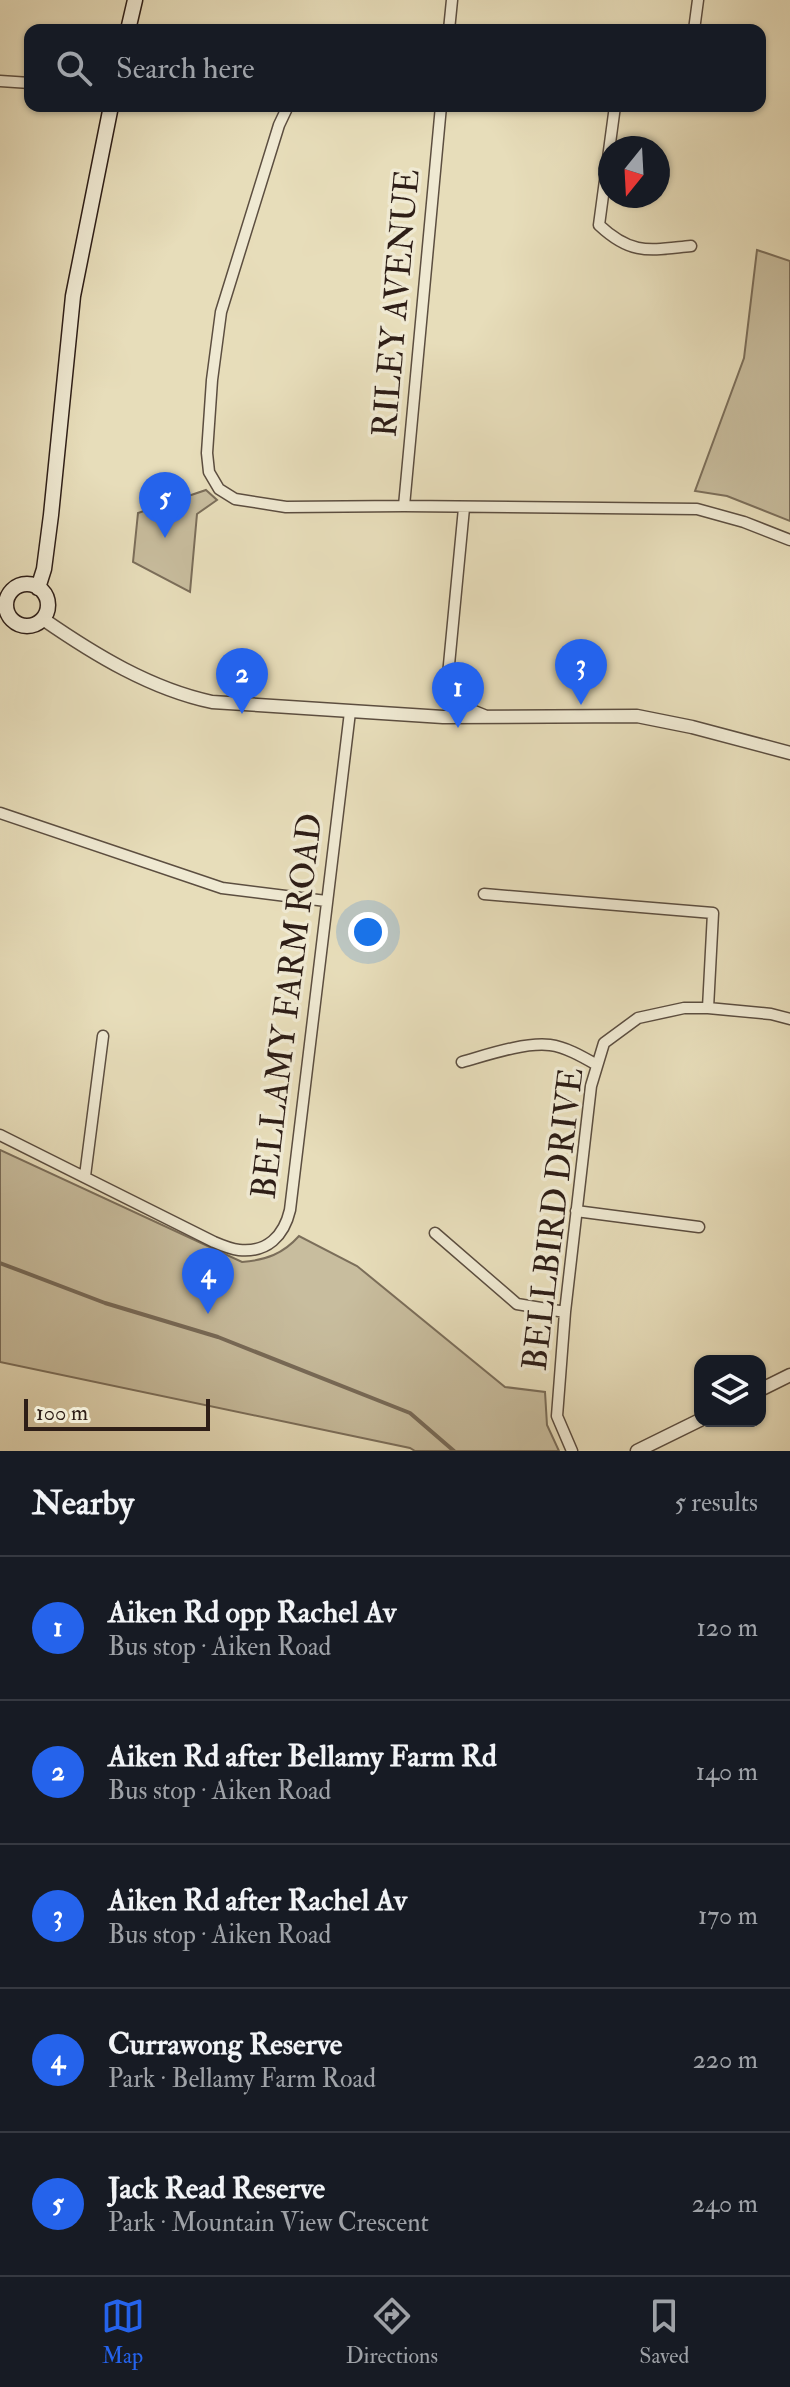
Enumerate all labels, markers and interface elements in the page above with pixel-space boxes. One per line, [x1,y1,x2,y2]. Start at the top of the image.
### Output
search box [24,24,766,112]
icon: search [52,46,96,90]
text: Search here [116,50,255,87]
north arrow [598,136,670,208]
street label: RILEY AVENUE [363,167,430,439]
pin: 5 [139,472,191,538]
pin: 3 [555,639,607,705]
pin: 2 [216,648,268,714]
pin: 1 [432,662,484,728]
street label: BELLAMY FARM ROAD [242,811,332,1201]
your location [348,912,388,952]
street label: BELLBIRD DRIVE [514,1065,593,1373]
pin: 4 [182,1248,234,1314]
map controls [694,1355,766,1427]
button: layers [694,1355,766,1427]
scale bar [24,1395,210,1431]
text: 100 m [36,1399,88,1427]
text: Nearby [32,1482,134,1525]
text: 5 results [674,1487,758,1519]
text: Aiken Rd opp Rachel Av [108,1594,396,1631]
text: 1 [53,1612,63,1644]
text: 120 m [697,1612,758,1644]
text: Bus stop · Aiken Road [108,1631,331,1663]
text: Aiken Rd after Bellamy Farm Rd [108,1738,497,1775]
text: 2 [51,1756,65,1788]
text: 140 m [696,1756,758,1788]
text: Bus stop · Aiken Road [108,1775,331,1807]
text: Aiken Rd after Rachel Av [108,1882,407,1919]
text: 3 [53,1900,63,1932]
text: 170 m [698,1900,758,1932]
text: Bus stop · Aiken Road [108,1919,331,1951]
text: Currawong Reserve [108,2026,342,2063]
text: 4 [51,2044,65,2076]
text: 220 m [693,2044,758,2076]
text: Park · Bellamy Farm Road [108,2063,376,2095]
text: Jack Read Reserve [108,2170,325,2207]
text: 5 [52,2188,64,2220]
text: 240 m [692,2188,758,2220]
text: Park · Mountain View Crescent [108,2207,429,2239]
tab: Map [101,2294,145,2370]
tab: Directions [346,2294,438,2370]
tab: Saved [639,2294,689,2370]

